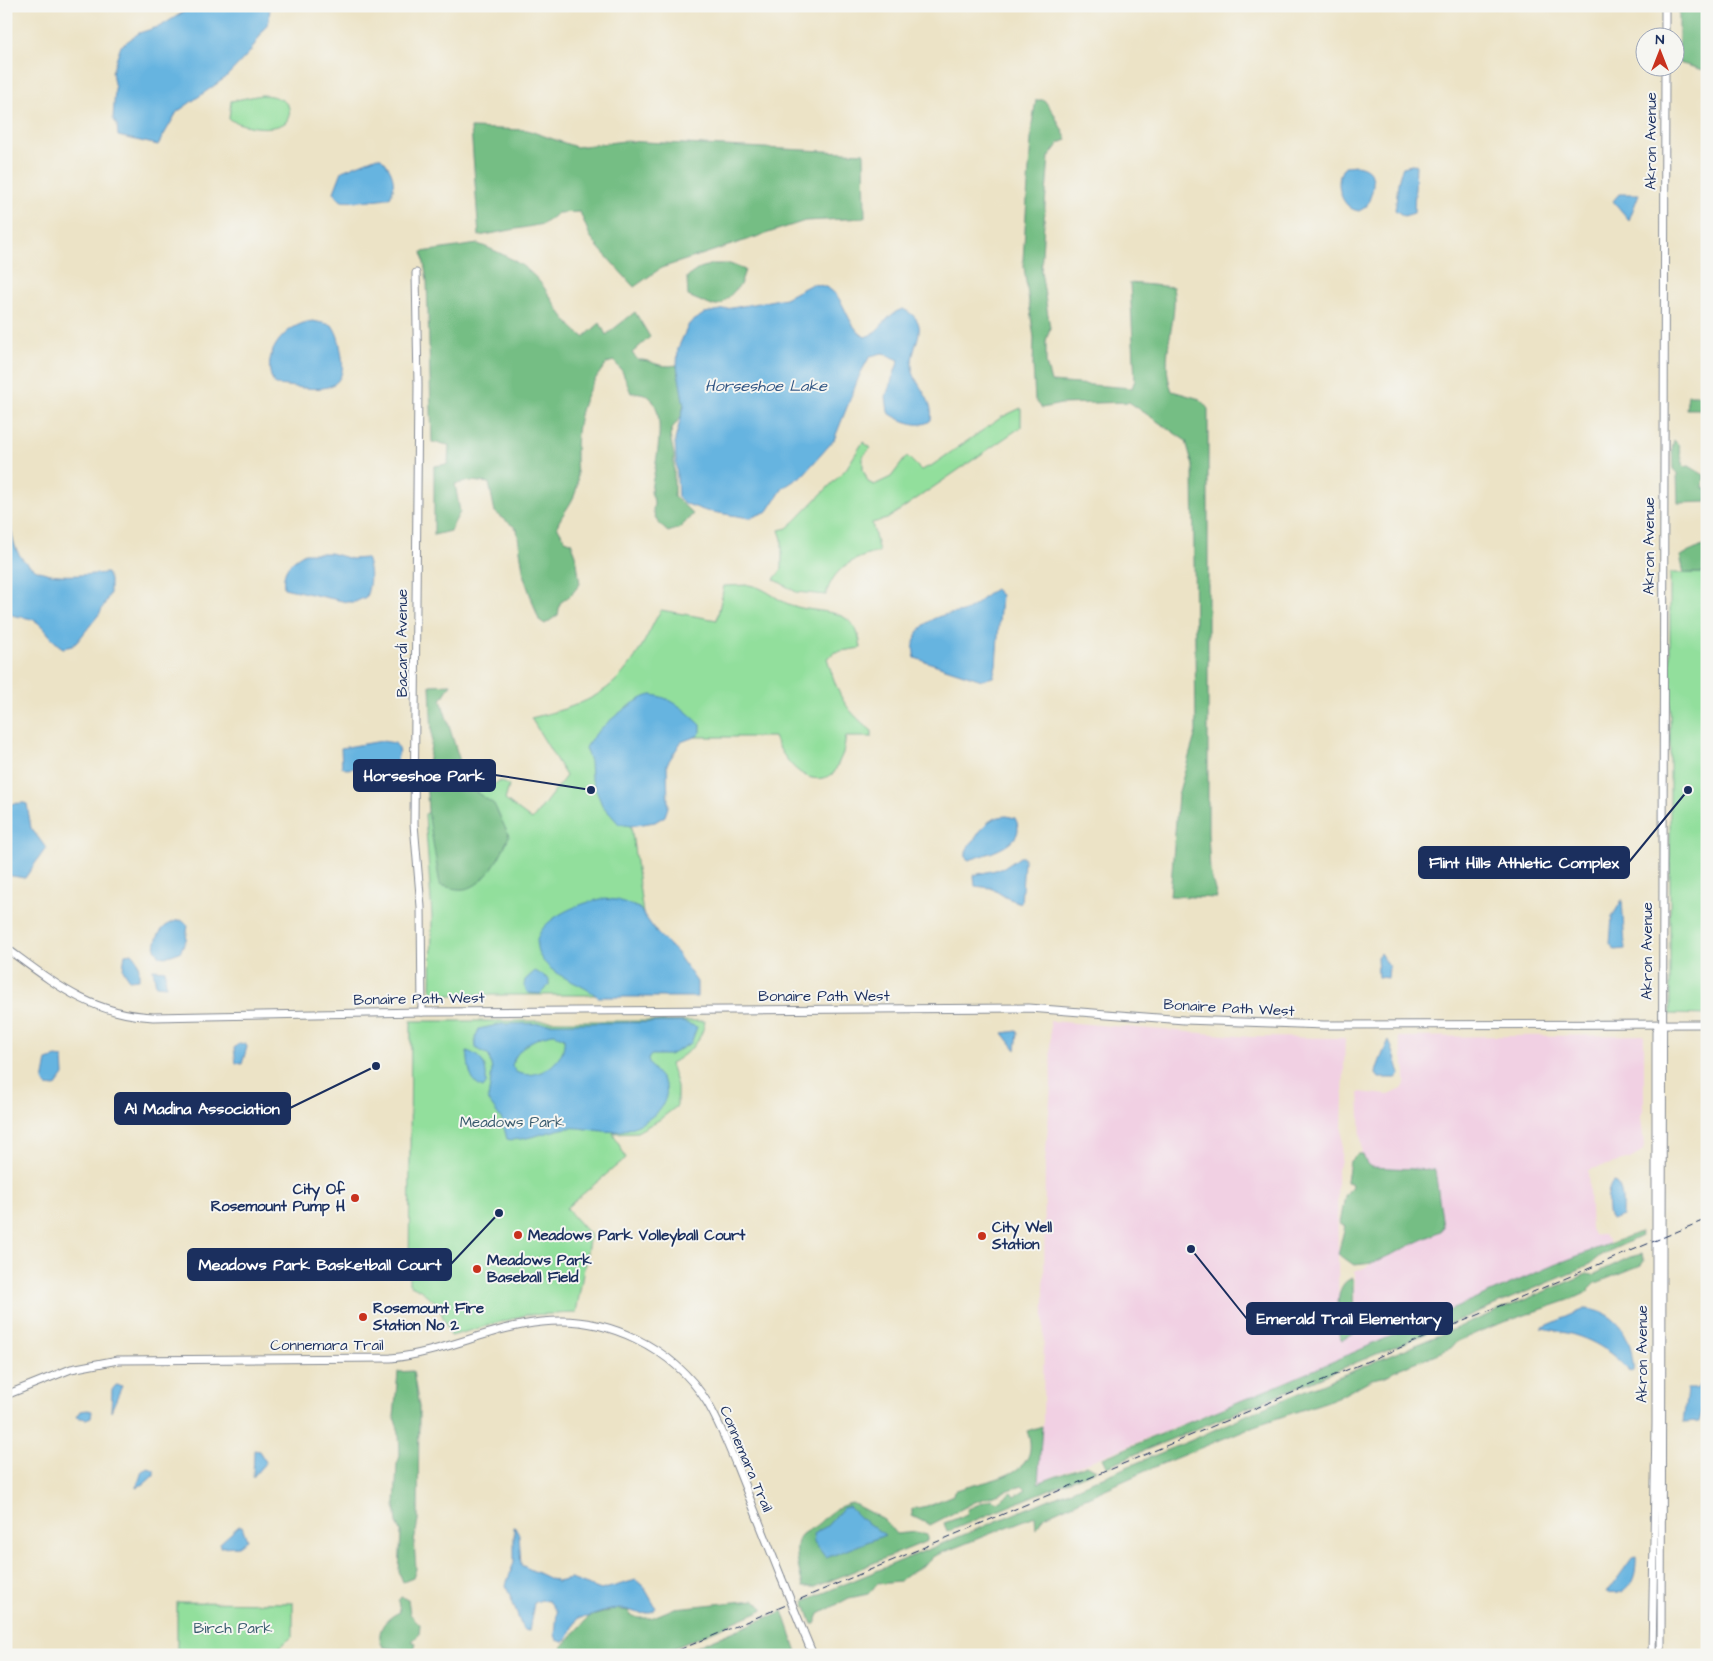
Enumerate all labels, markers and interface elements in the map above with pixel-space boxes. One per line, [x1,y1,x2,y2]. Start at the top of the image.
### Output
north arrow [1636,28,1686,78]
text: N [1656,30,1665,50]
street label: Akron Avenue [1641,92,1662,190]
water label: Horseshoe Lake [705,375,828,397]
street label: Akron Avenue [1639,497,1660,595]
street label: Bacardi Avenue [392,589,413,697]
callout: Horseshoe Park [354,760,495,791]
text: Horseshoe Park [363,765,485,787]
callout: Flint Hills Athletic Complex [1419,847,1629,878]
text: Flint Hills Athletic Complex [1429,852,1620,874]
street label: Akron Avenue [1637,902,1658,1000]
street label: Bonaire Path West [758,986,890,1007]
street label: Bonaire Path West [353,987,485,1011]
street label: Bonaire Path West [1163,994,1295,1022]
callout: Al Madina Association [115,1093,290,1124]
text: Al Madina Association [124,1098,280,1120]
park label: Meadows Park [460,1112,564,1133]
place label: City Of Rosemount Pump H [211,1179,346,1217]
marker: City Of Rosemount Pump H [349,1192,361,1204]
place label: City Well Station [991,1217,1053,1255]
place label: Meadows Park Volleyball Court [528,1225,746,1247]
marker: Meadows Park Volleyball Court [512,1229,524,1241]
marker: City Well Station [976,1230,988,1242]
callout: Meadows Park Basketball Court [188,1249,451,1280]
place label: Meadows Park Baseball Field [487,1250,592,1288]
text: Meadows Park Basketball Court [199,1254,442,1276]
marker: Meadows Park Baseball Field [471,1263,483,1275]
place label: Rosemount Fire Station No 2 [372,1298,484,1336]
callout: Emerald Trail Elementary [1247,1303,1452,1334]
street label: Akron Avenue [1632,1305,1653,1403]
text: Emerald Trail Elementary [1257,1308,1442,1331]
marker: Rosemount Fire Station No 2 [357,1311,369,1323]
street label: Connemara Trail [270,1335,384,1356]
street label: Connemara Trail [714,1403,778,1515]
park label: Birch Park [194,1618,272,1639]

